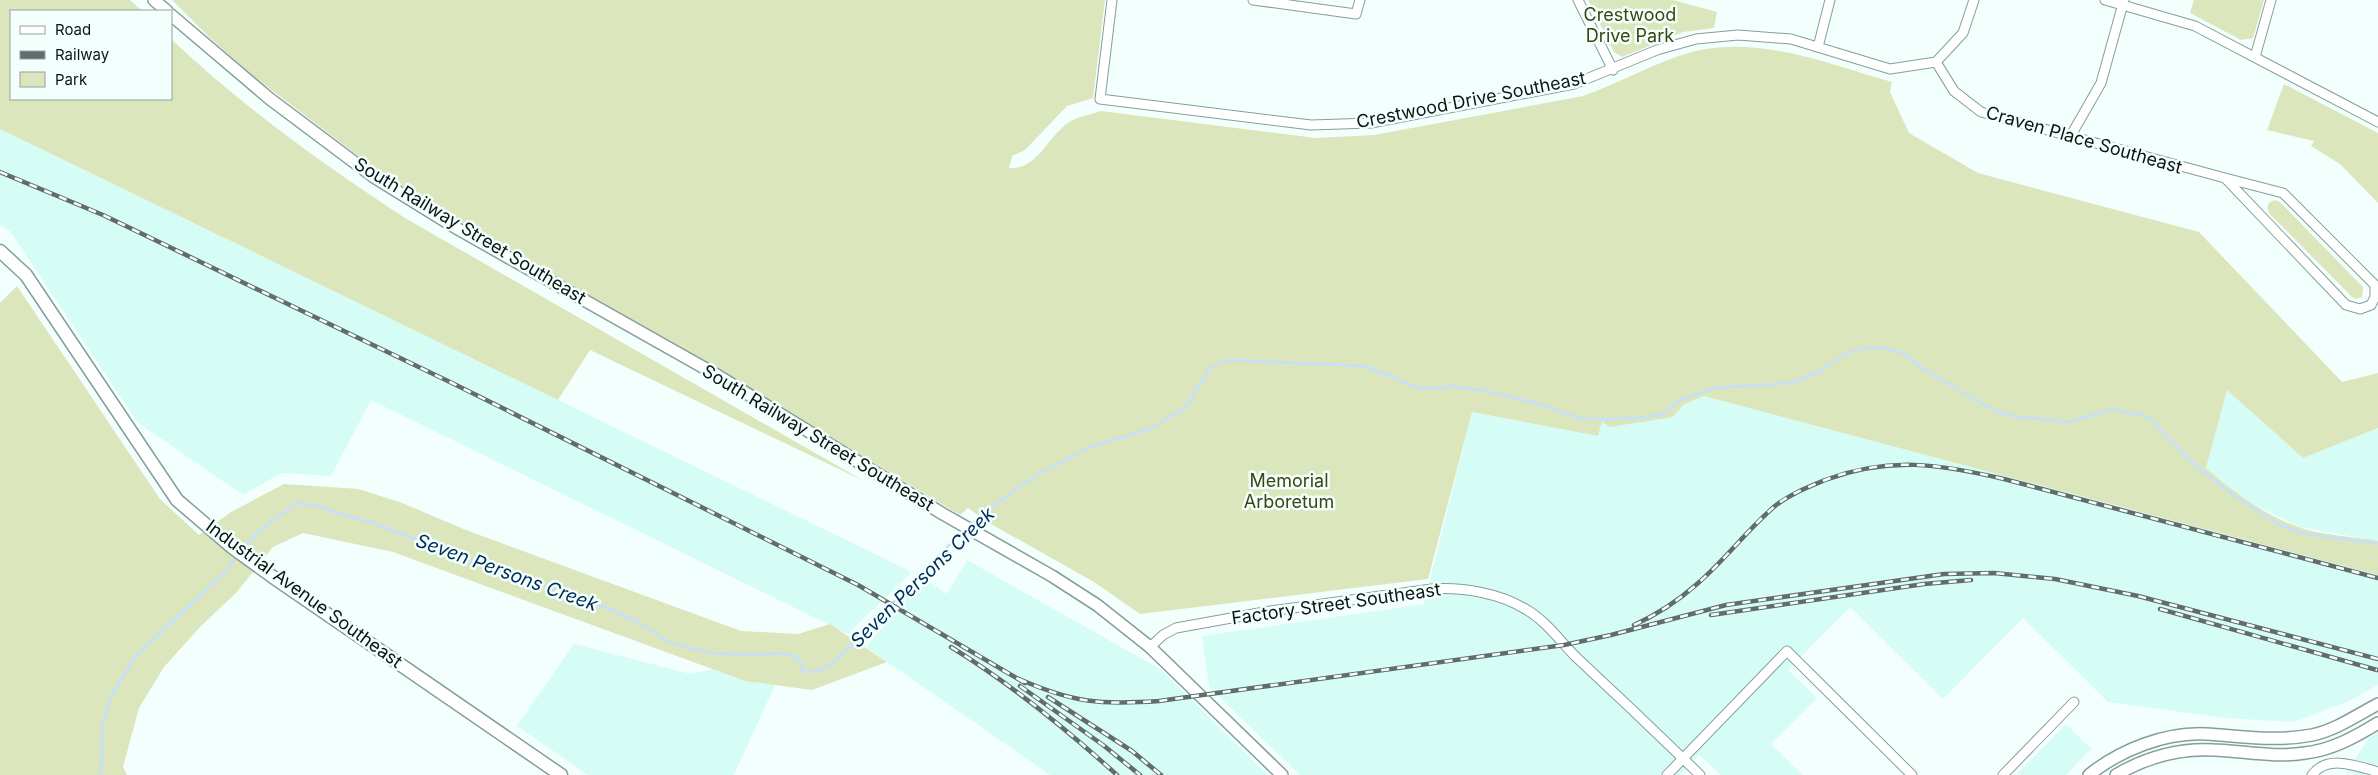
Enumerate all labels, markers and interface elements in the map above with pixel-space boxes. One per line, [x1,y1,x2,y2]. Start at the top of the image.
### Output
park label: Crestwood Drive Park [1584,4,1676,46]
legend [10,10,172,100]
text: Road [55,20,91,39]
text: Railway [55,45,110,64]
street label: Crestwood Drive Southeast [1354,67,1588,132]
text: Park [55,70,88,89]
street label: Craven Place Southeast [1984,101,2185,178]
street label: South Railway Street Southeast [351,153,590,308]
street label: South Railway Street Southeast [699,360,938,515]
park label: Memorial Arboretum [1244,470,1334,512]
water label: Seven Persons Creek [845,502,1000,652]
street label: Industrial Avenue Southeast [202,515,407,672]
water label: Seven Persons Creek [413,529,601,616]
street label: Factory Street Southeast [1230,578,1442,629]

